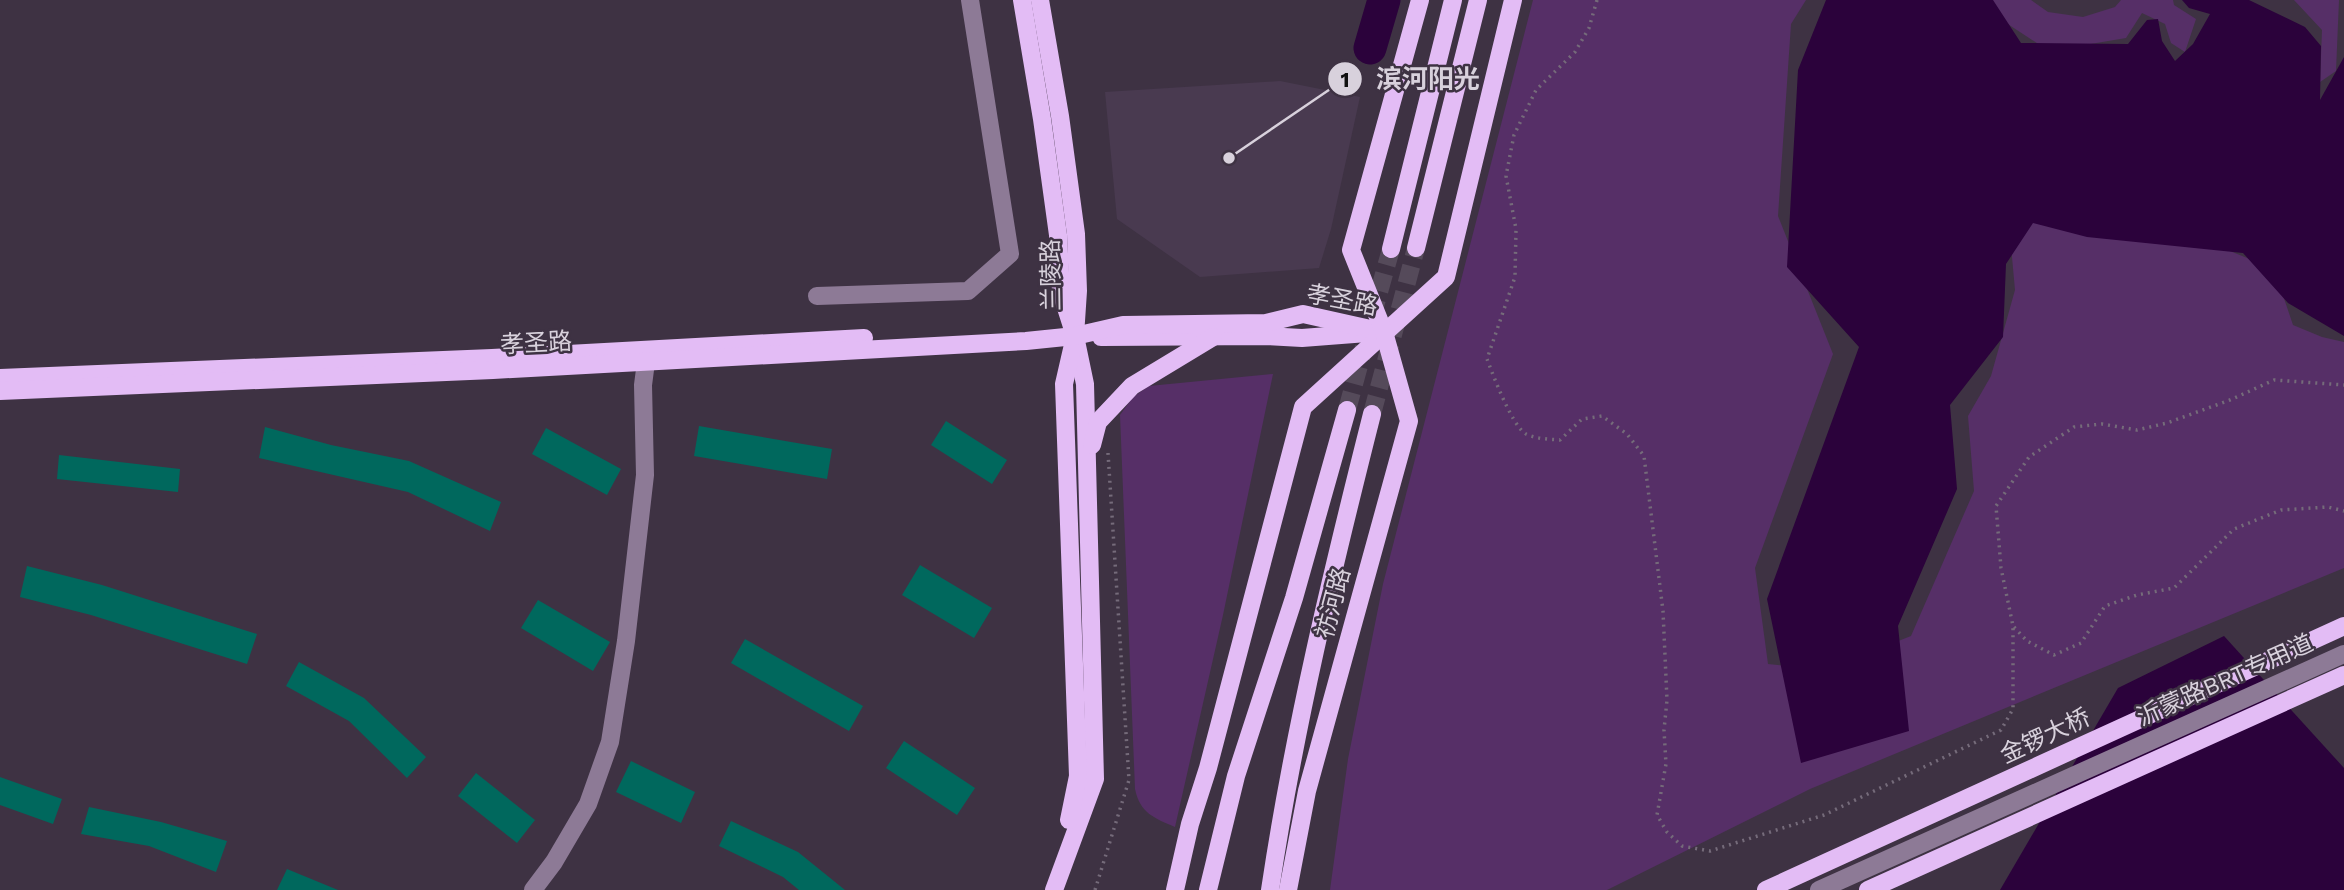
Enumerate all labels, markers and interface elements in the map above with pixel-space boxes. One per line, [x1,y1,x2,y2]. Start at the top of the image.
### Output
callout: 滨河阳光 [1327,56,1494,103]
text: 滨河阳光 [1376,64,1480,94]
text: 1 [1340,67,1350,92]
street label: 兰陵路 [1036,239,1066,311]
street label: 孝圣路 [1304,279,1380,321]
street label: 孝圣路 [499,327,573,359]
street label: 祊河路 [1310,565,1356,641]
street label: 沂蒙路BRT专用道 [2133,629,2317,731]
street label: 金锣大桥 [1996,703,2094,769]

